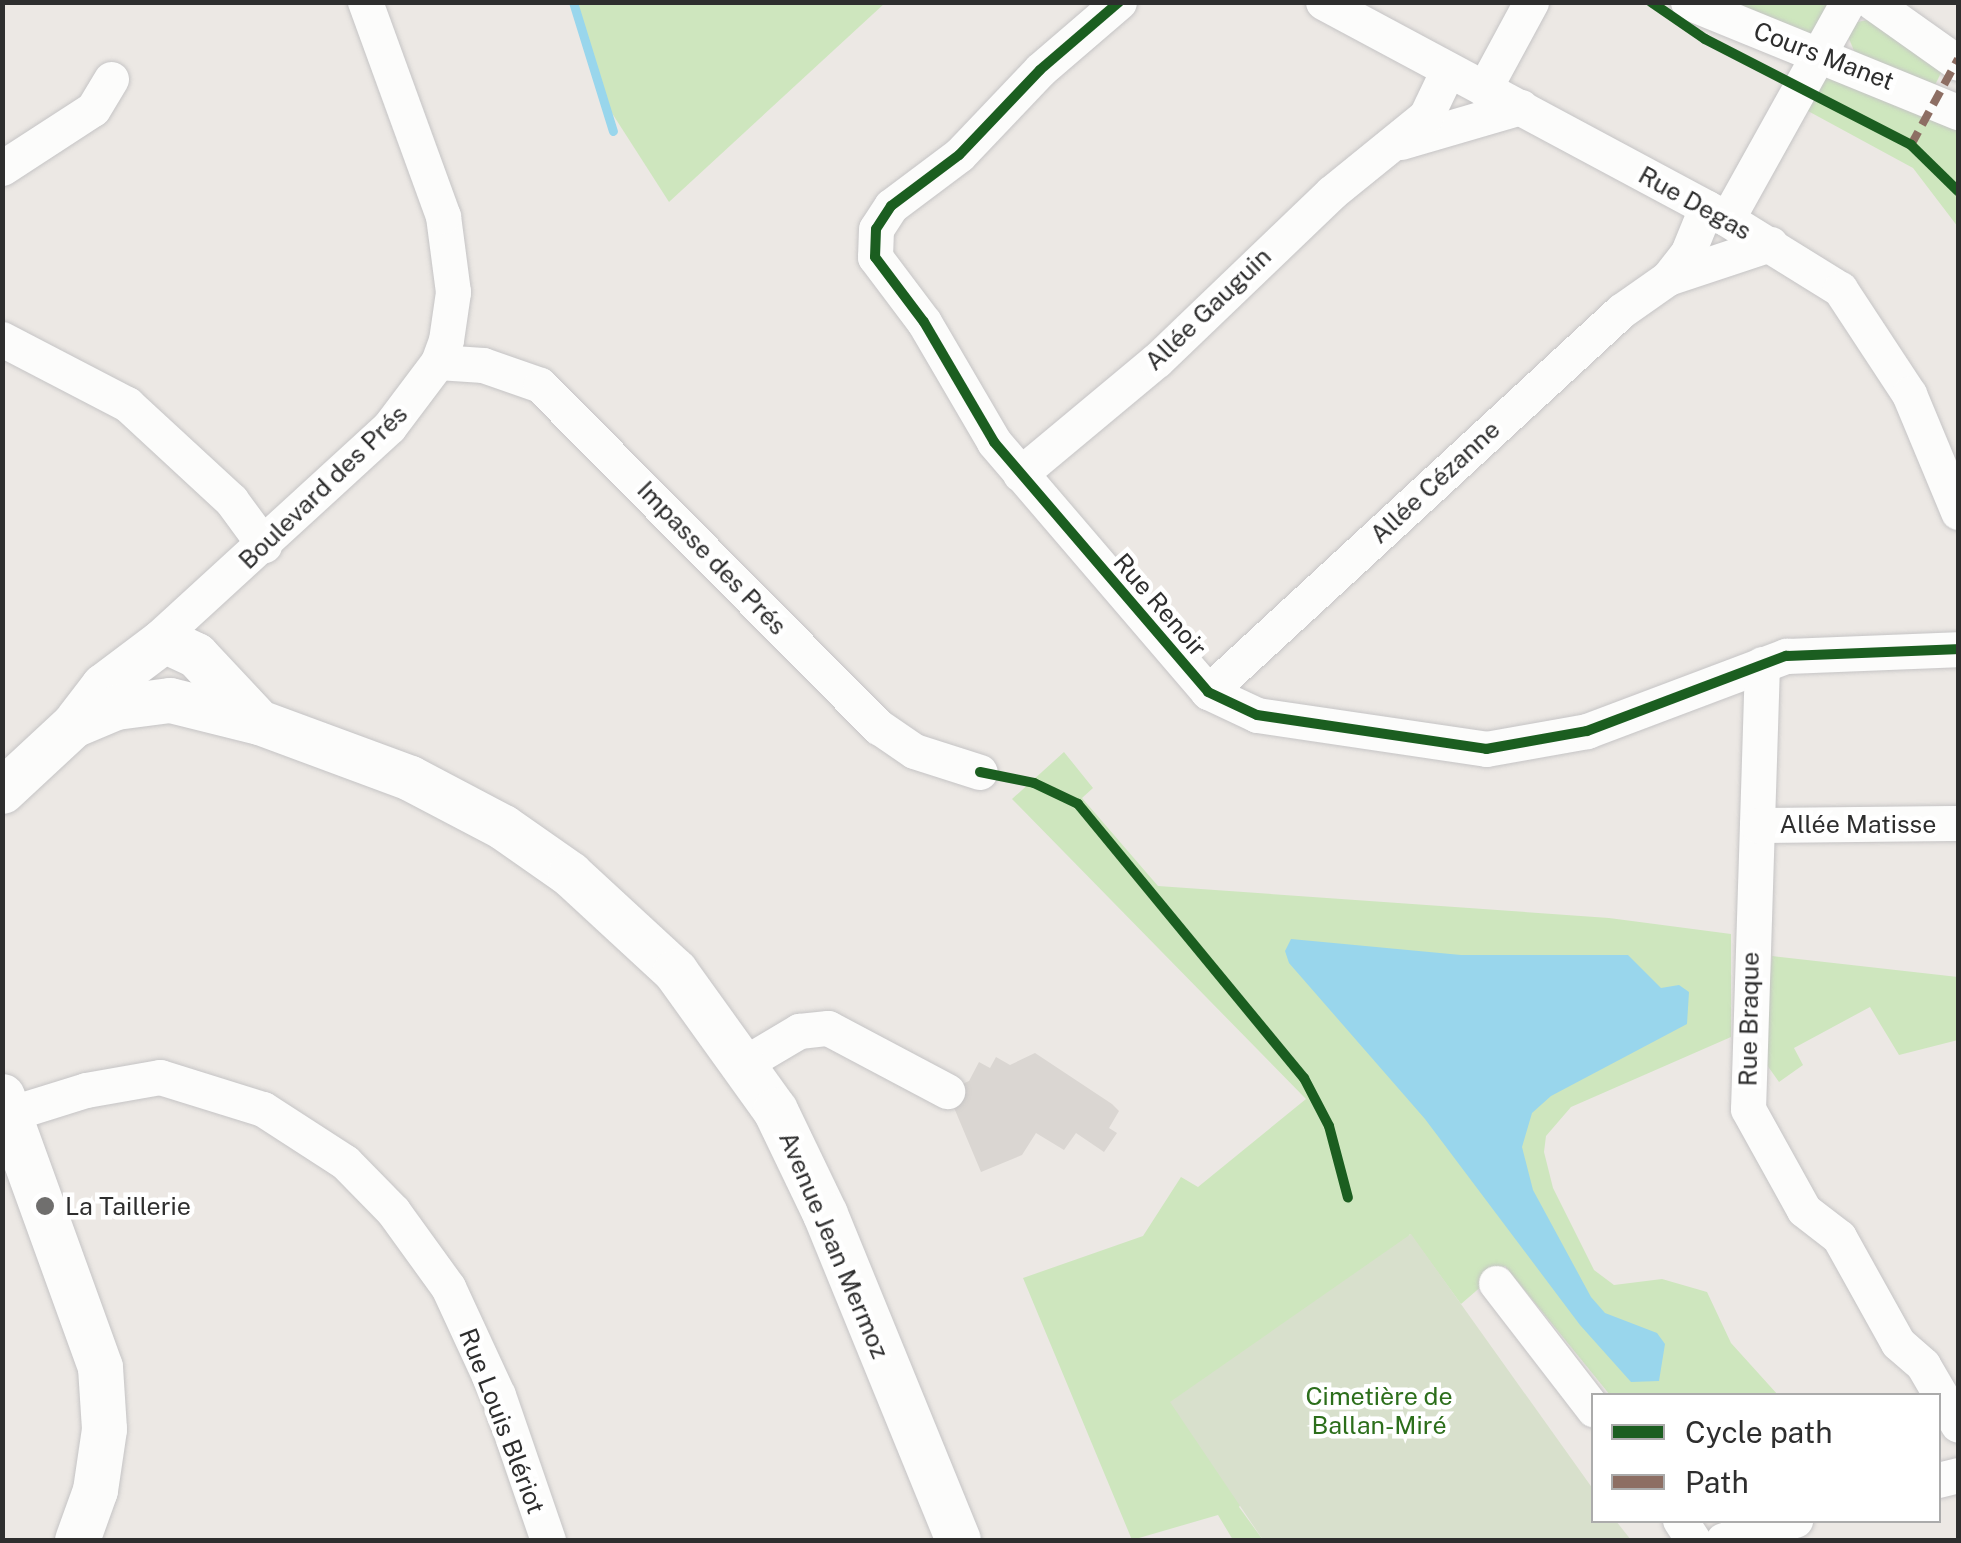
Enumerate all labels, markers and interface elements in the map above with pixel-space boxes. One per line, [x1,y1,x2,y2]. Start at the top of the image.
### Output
street label: Cours Manet [1750,15,1898,97]
street label: Rue Degas [1633,160,1757,246]
street label: Allée Gauguin [1139,241,1277,377]
street label: Boulevard des Prés [232,399,414,575]
street label: Allée Cézanne [1364,414,1506,550]
street label: Impasse des Prés [631,475,793,641]
street label: Rue Renoir [1107,547,1213,663]
street label: Allée Matisse [1780,809,1936,839]
street label: Rue Braque [1733,951,1765,1087]
street label: Avenue Jean Mermoz [773,1127,895,1363]
place label: La Taillerie [65,1191,191,1221]
marker: La Taillerie [34,1195,56,1217]
street label: Rue Louis Blériot [453,1324,551,1518]
park label: Cimetière de Ballan-Miré [1305,1382,1453,1441]
legend [1591,1393,1941,1523]
text: Cycle path [1685,1414,1833,1450]
text: Path [1685,1464,1749,1500]

